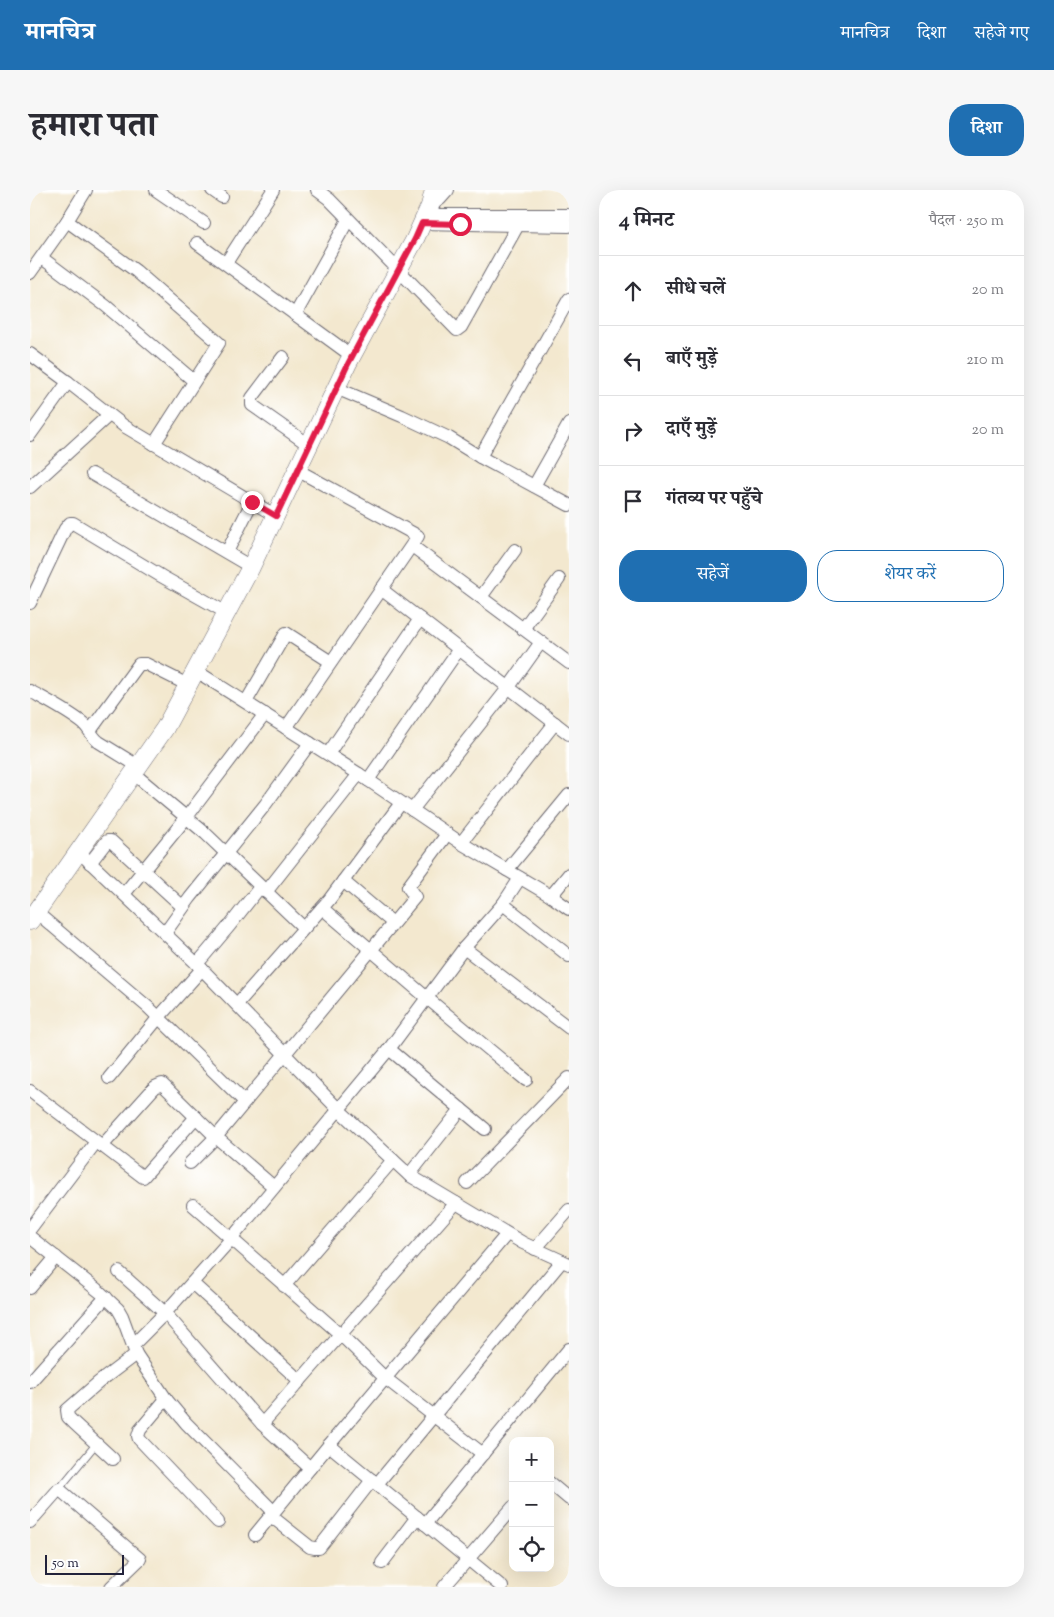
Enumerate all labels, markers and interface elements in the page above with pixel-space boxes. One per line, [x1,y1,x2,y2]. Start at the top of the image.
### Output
text: मानचित्र [25,16,95,50]
text: मानचित्र [841,21,889,47]
text: दिशा [917,21,946,47]
text: सहेजे गए [974,21,1029,47]
text: हमारा पता [30,102,157,153]
button: दिशा [949,104,1024,156]
text: 4 मिनट [619,206,674,236]
text: पैदल · 250 m [929,210,1004,233]
route start [449,213,472,236]
text: सीधे चलें [666,276,725,303]
icon: ahead [619,277,647,305]
text: 20 m [971,279,1004,302]
text: बाएँ मुड़ें [666,346,717,373]
icon: left [619,347,647,375]
text: 210 m [966,349,1004,372]
text: दाएँ मुड़ें [666,416,717,443]
icon: right [619,417,647,445]
text: 20 m [971,419,1004,442]
text: गंतव्य पर पहुँचे [666,486,762,513]
icon: arrive [619,487,647,515]
route end [241,491,264,514]
button: सहेजें [619,550,807,602]
button: शेयर करें [817,550,1004,602]
map controls [509,1437,554,1572]
button: + [509,1437,554,1482]
button: − [509,1482,554,1527]
button: locate [509,1527,554,1572]
scale bar [45,1552,124,1575]
text: 50 m [52,1554,79,1574]

